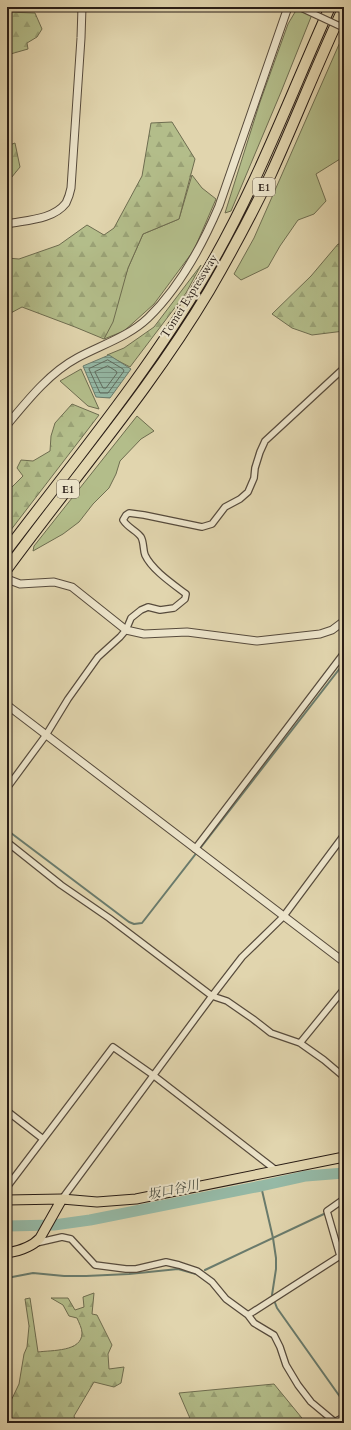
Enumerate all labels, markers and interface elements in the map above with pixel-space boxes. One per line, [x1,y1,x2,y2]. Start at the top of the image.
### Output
road number: E1 [253,178,275,196]
street label: Tomei Expressway [157,250,222,341]
road number: E1 [57,480,79,498]
water label: 坂口谷川 [146,1175,202,1204]

